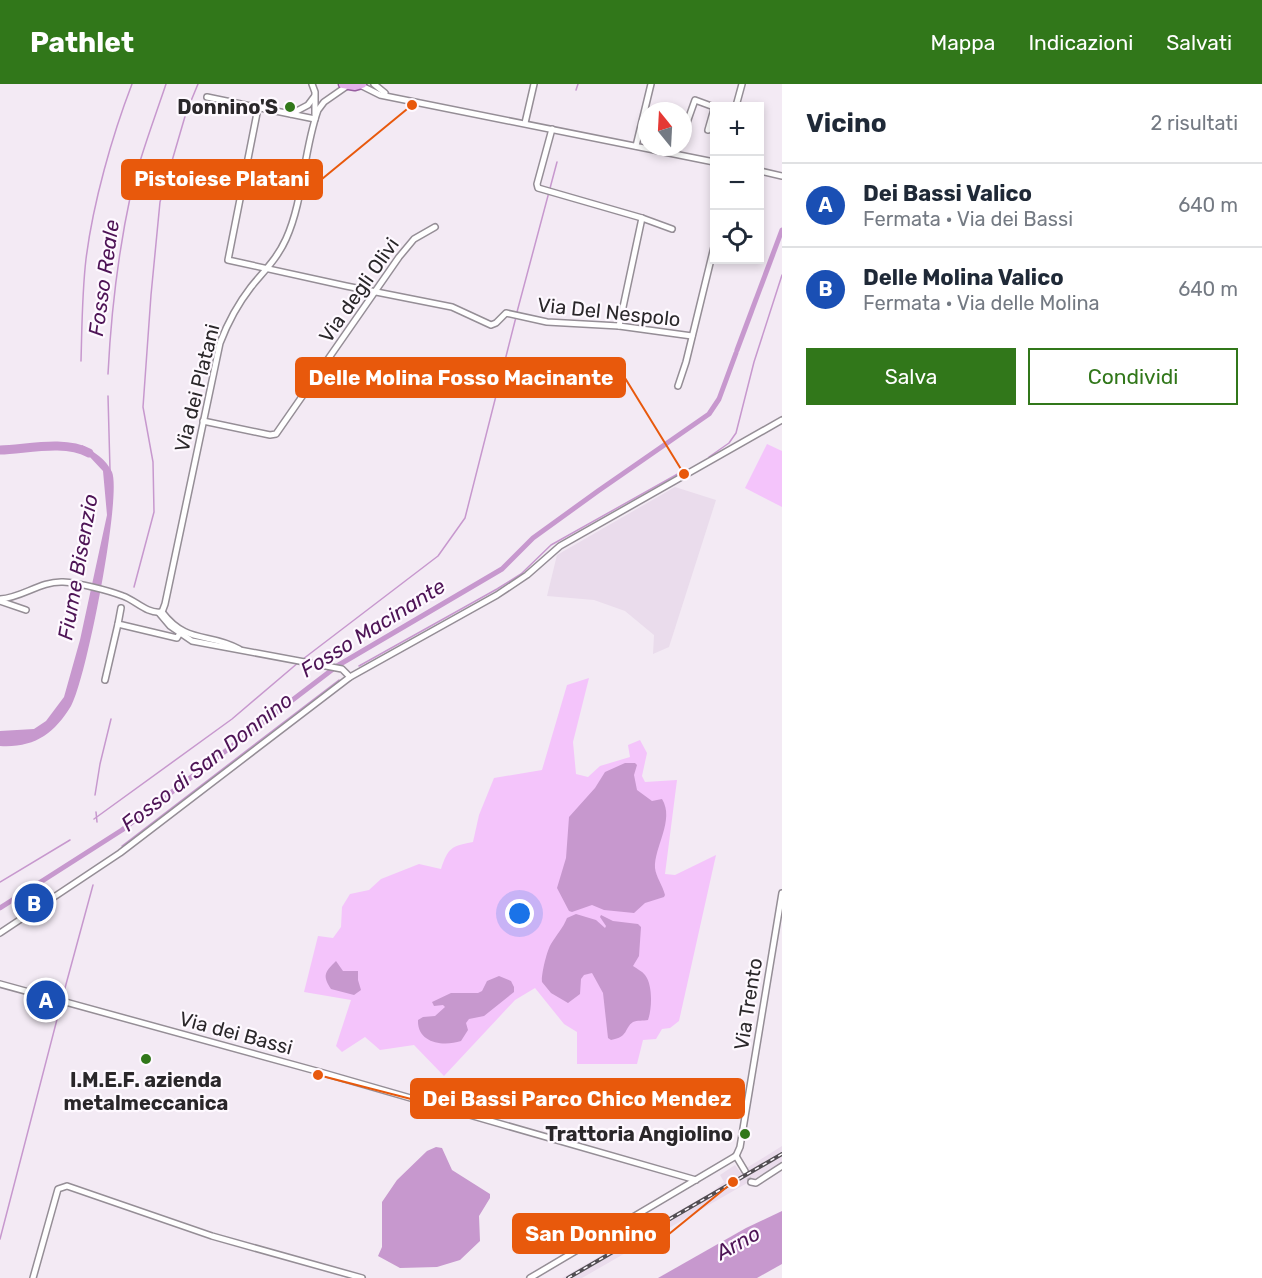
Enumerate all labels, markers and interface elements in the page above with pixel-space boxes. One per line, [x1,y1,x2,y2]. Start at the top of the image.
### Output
text: Pathlet [30,26,134,59]
text: Mappa [930,30,995,55]
text: Indicazioni [1028,30,1133,55]
text: Salvati [1166,30,1232,55]
place label: Donnino'S [177,95,278,119]
marker: Donnino'S [283,100,297,114]
north arrow [638,102,692,156]
map controls [710,102,764,264]
button: + [710,102,764,156]
text: Vicino [806,108,887,139]
text: 2 risultati [1150,111,1238,135]
button: − [710,156,764,210]
callout: Pistoiese Platani [122,160,322,199]
text: Pistoiese Platani [134,166,310,191]
text: Dei Bassi Valico [863,180,1032,207]
text: A [818,193,833,217]
text: 640 m [1178,193,1238,217]
text: Fermata · Via dei Bassi [863,207,1073,231]
button: locate [710,210,764,264]
water label: Fosso Reale [83,218,124,338]
street label: Via degli Olivi [314,233,404,347]
text: Delle Molina Valico [863,264,1064,291]
text: B [818,277,833,301]
text: 640 m [1178,277,1238,301]
text: Fermata · Via delle Molina [863,291,1100,315]
street label: Via Del Nespolo [536,293,682,331]
street label: Via dei Platani [169,321,225,455]
button: Salva [806,348,1016,405]
button: Condividi [1028,348,1238,405]
callout: Delle Molina Fosso Macinante [296,358,625,397]
text: Delle Molina Fosso Macinante [309,365,613,390]
water label: Fiume Bisenzio [52,492,103,642]
water label: Fosso Macinante [296,573,450,682]
water label: Fosso di San Donnino [116,687,297,836]
pin: B [15,880,54,926]
your location [505,899,534,928]
street label: Via Trento [729,956,767,1052]
pin: A [26,978,66,1022]
street label: Via dei Bassi [177,1006,295,1060]
marker: I.M.E.F. azienda metalmeccanica [139,1052,153,1066]
place label: I.M.E.F. azienda metalmeccanica [64,1068,228,1115]
callout: Dei Bassi Parco Chico Mendez [411,1079,744,1118]
text: Dei Bassi Parco Chico Mendez [422,1086,732,1111]
place label: Trattoria Angiolino [545,1122,733,1146]
marker: Trattoria Angiolino [738,1127,752,1141]
callout: San Donnino [513,1214,669,1253]
water label: Arno [710,1220,764,1265]
text: San Donnino [525,1221,657,1246]

